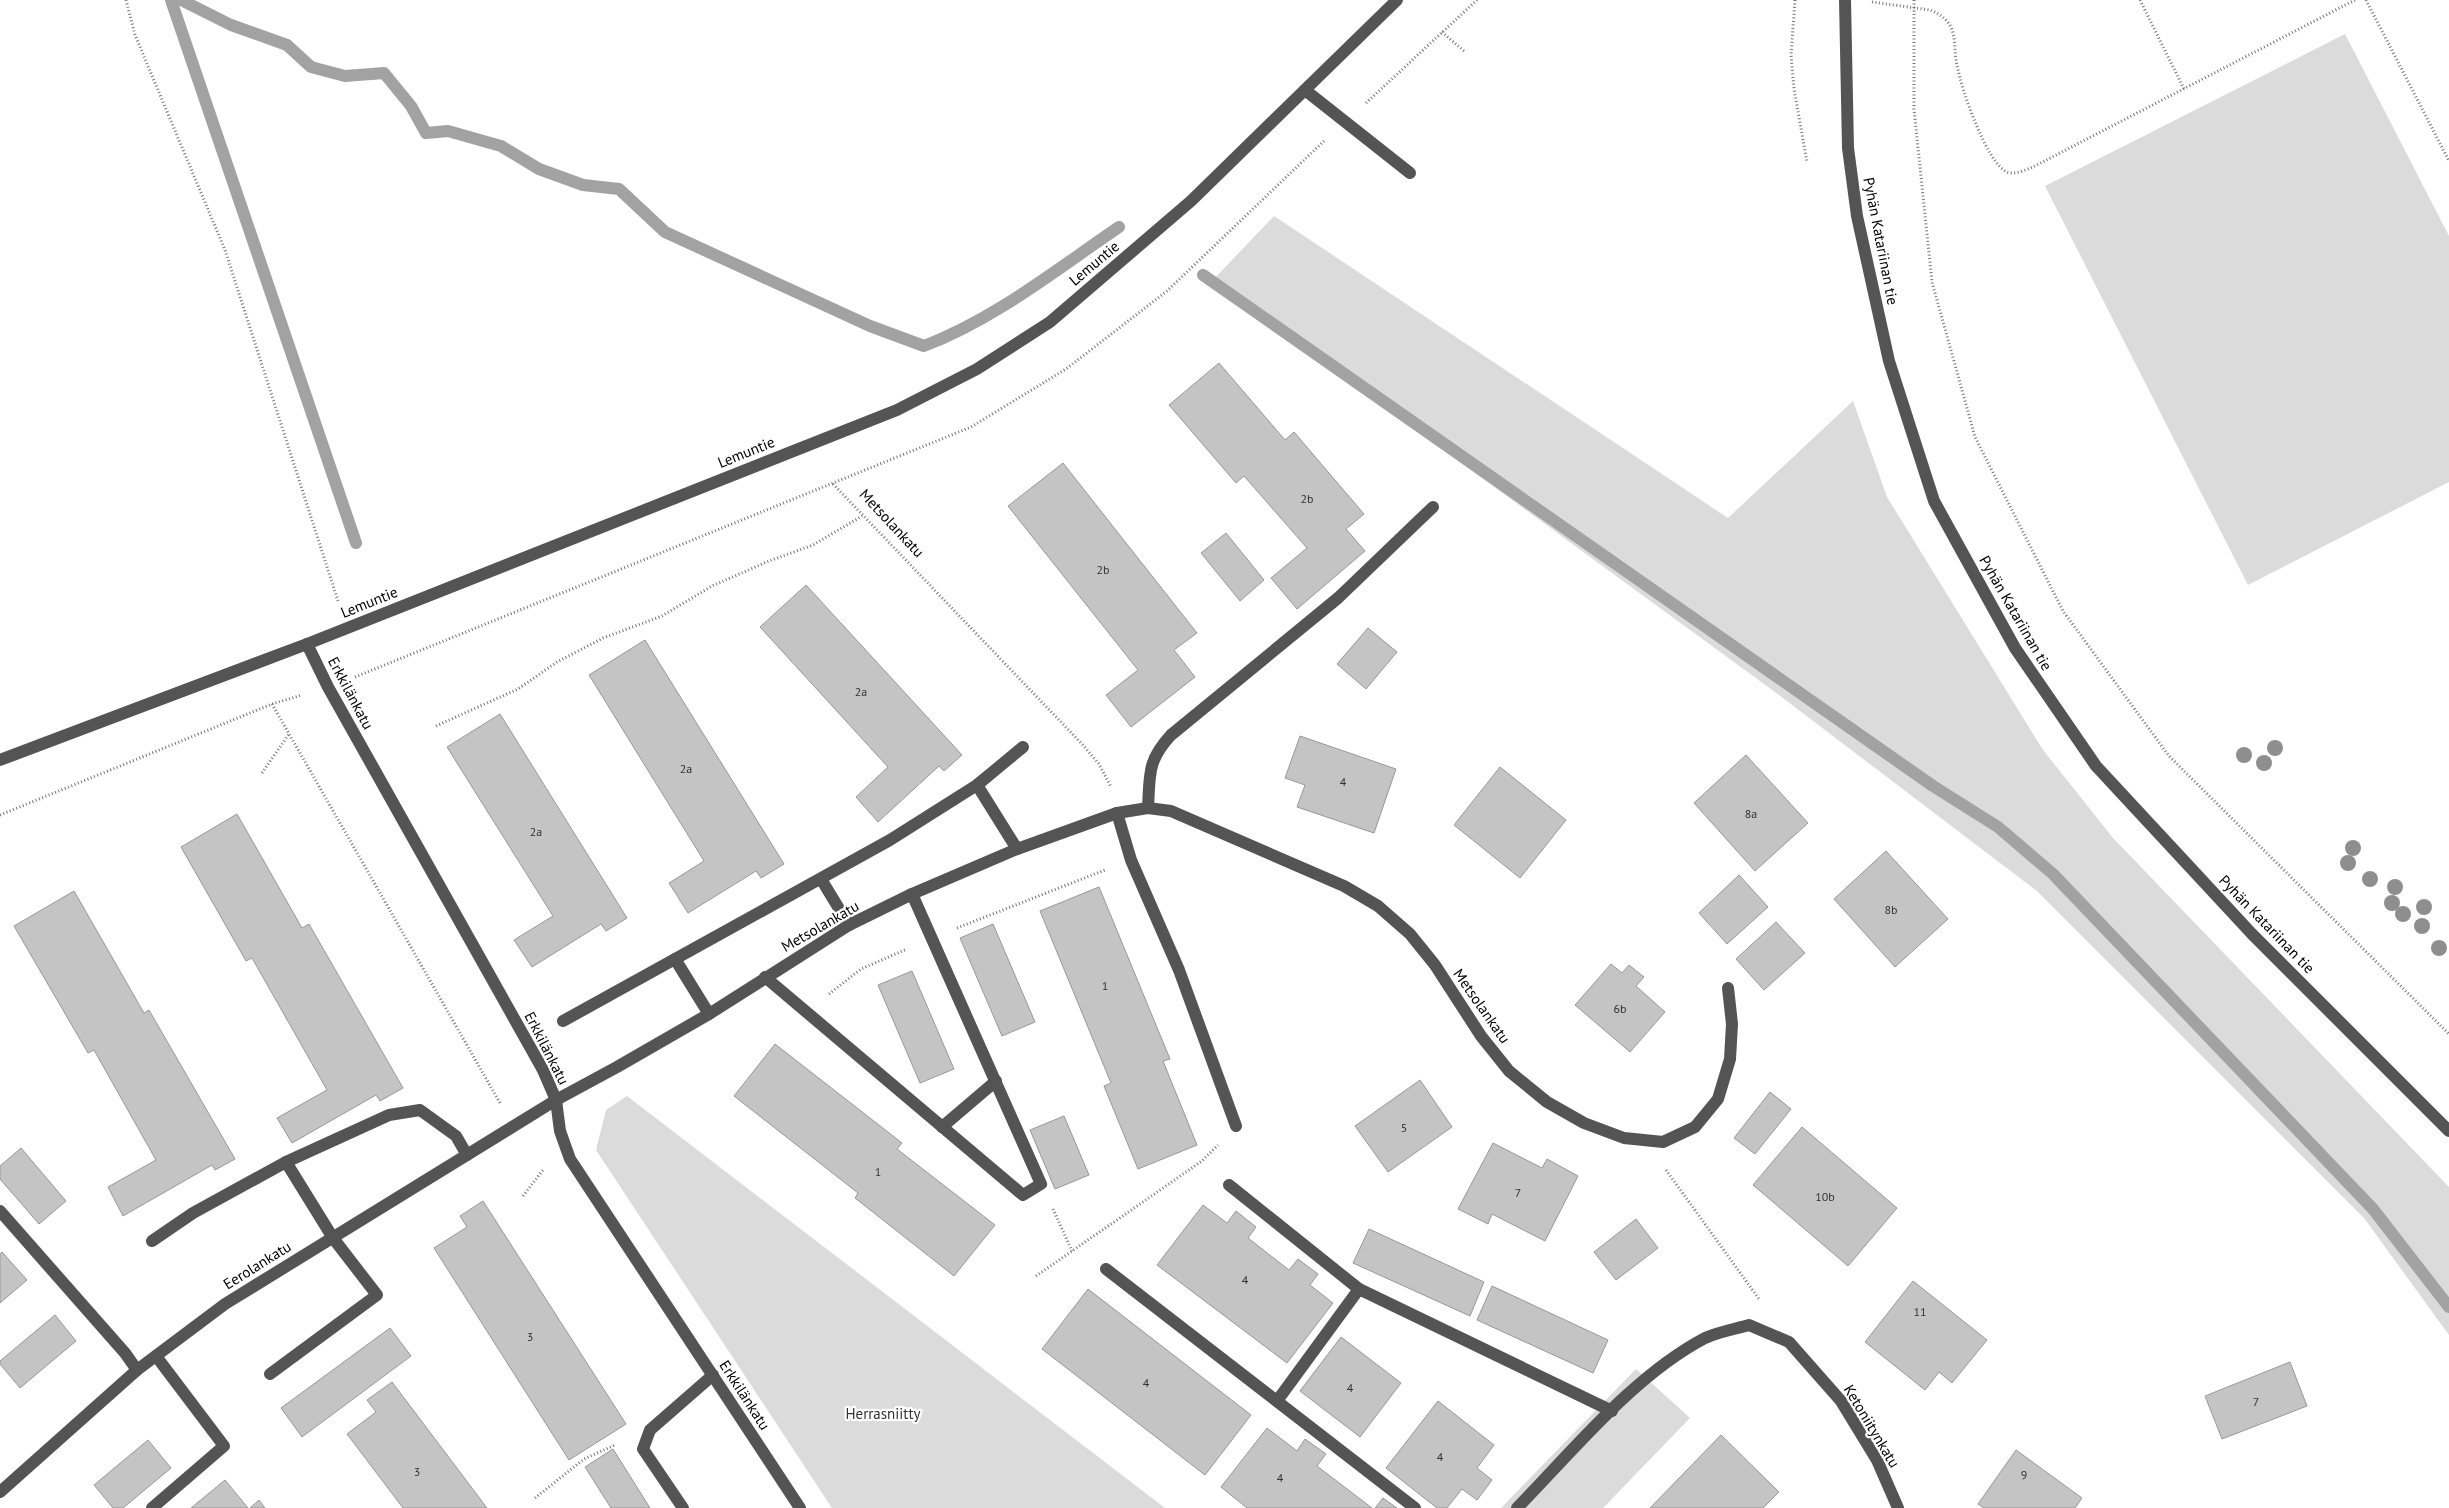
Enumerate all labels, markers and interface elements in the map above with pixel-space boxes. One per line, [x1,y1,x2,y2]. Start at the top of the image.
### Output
street label: Pyhän Katariinan tie [1859,176,1903,306]
street label: Lemuntie [1065,237,1123,289]
street label: Lemuntie [715,432,777,472]
street label: Metsolankatu [855,485,929,561]
house number: 2b [1300,491,1314,506]
street label: Pyhän Katariinan tie [1975,552,2057,674]
house number: 2b [1096,562,1110,577]
street label: Lemuntie [338,582,400,622]
street label: Erkkilänkatu [324,654,378,732]
house number: 2a [855,684,867,699]
house number: 2a [680,761,692,776]
house number: 4 [1340,774,1347,789]
house number: 8a [1745,806,1757,821]
house number: 2a [530,824,542,839]
street label: Pyhän Katariinan tie [2215,871,2319,977]
street label: Metsolankatu [778,896,862,956]
house number: 8b [1884,902,1898,917]
street label: Metsolankatu [1449,965,1515,1047]
house number: 1 [1102,978,1108,993]
house number: 6b [1613,1001,1627,1016]
street label: Erkkilänkatu [521,1008,573,1088]
house number: 5 [1401,1120,1407,1135]
house number: 1 [875,1164,881,1179]
house number: 7 [1515,1185,1521,1200]
house number: 10b [1815,1189,1835,1204]
street label: Eerolankatu [219,1237,295,1293]
house number: 4 [1242,1272,1249,1287]
house number: 11 [1913,1304,1927,1319]
house number: 3 [527,1329,533,1344]
street label: Erkkilänkatu [715,1357,775,1433]
house number: 4 [1143,1375,1150,1390]
house number: 4 [1347,1380,1354,1395]
street label: Ketoniitynkatu [1840,1381,1904,1471]
house number: 7 [2253,1394,2259,1409]
park label: Herrasniitty [845,1404,921,1423]
house number: 4 [1437,1449,1444,1464]
house number: 3 [414,1464,420,1479]
house number: 9 [2021,1467,2027,1482]
house number: 4 [1277,1470,1284,1485]

